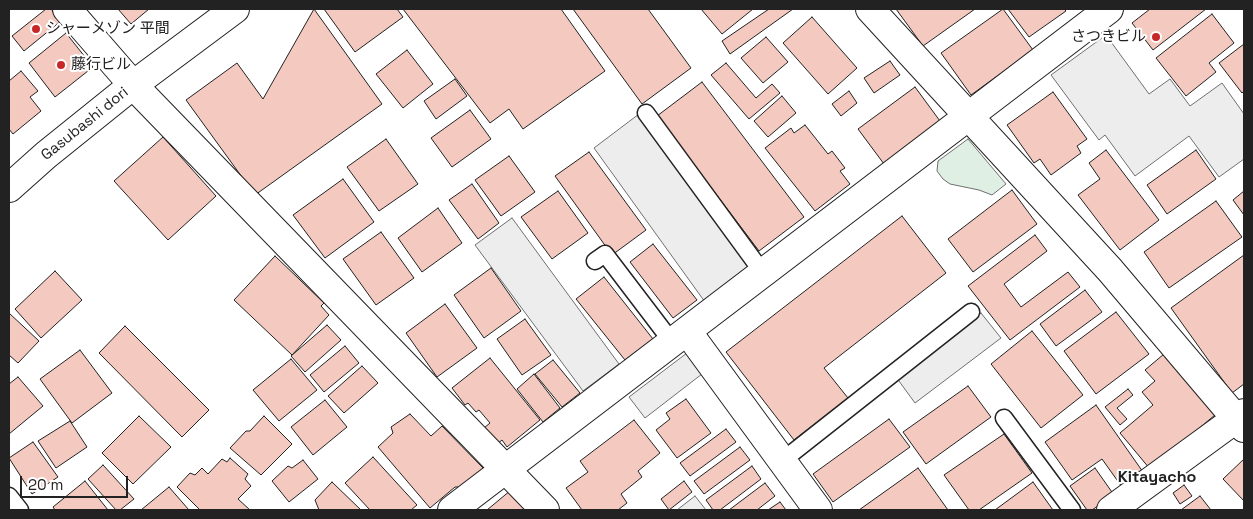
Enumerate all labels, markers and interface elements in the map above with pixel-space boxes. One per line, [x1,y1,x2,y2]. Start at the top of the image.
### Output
place label: シャーメゾン 平間 [46,20,170,38]
marker: シャーメゾン 平間 [30,23,42,35]
place label: さつきビル [1071,28,1146,46]
marker: さつきビル [1150,31,1162,43]
place label: 藤行ビル [71,56,131,74]
marker: 藤行ビル [55,59,67,71]
street label: Gasubashi dori [38,83,132,165]
scale bar [22,466,130,498]
district label: Kitayacho [1118,468,1196,488]
text: 20 m [28,475,63,494]

